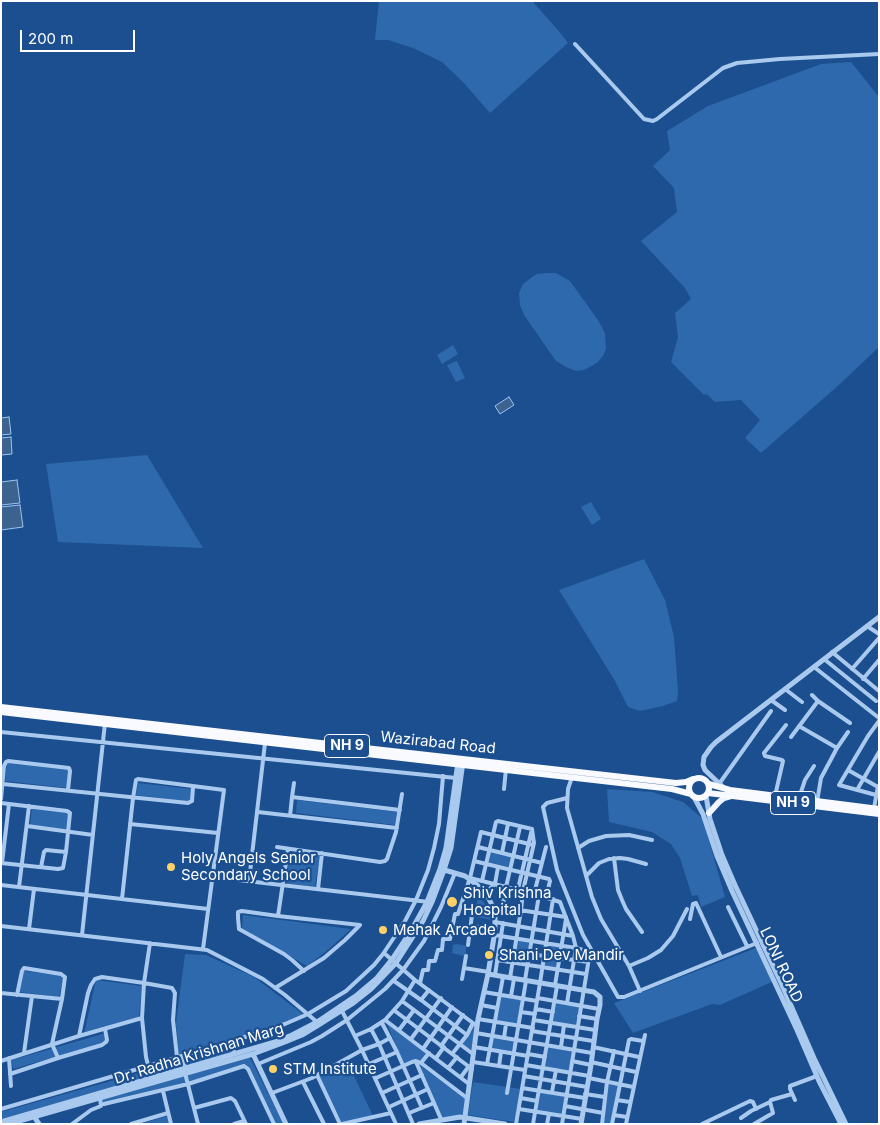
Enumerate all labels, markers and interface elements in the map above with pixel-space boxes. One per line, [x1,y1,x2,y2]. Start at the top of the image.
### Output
scale bar [22,20,138,52]
text: 200 m [28,29,73,48]
street label: Wazirabad Road [379,728,497,758]
road number: NH 9 [324,734,370,758]
road number: NH 9 [770,791,816,814]
place label: Holy Angels Senior Secondary School [181,849,316,884]
marker: Holy Angels Senior Secondary School [165,861,177,873]
place label: Shiv Krishna Hospital [463,884,551,919]
marker: Shiv Krishna Hospital [445,895,459,909]
place label: Mehak Arcade [393,921,496,939]
marker: Mehak Arcade [377,924,389,936]
street label: LONI ROAD [756,925,806,1005]
place label: Shani Dev Mandir [499,946,624,964]
marker: Shani Dev Mandir [483,949,495,961]
street label: Dr. Radha Krishnan Marg [112,1020,286,1088]
place label: STM Institute [283,1060,377,1078]
marker: STM Institute [267,1063,279,1075]

